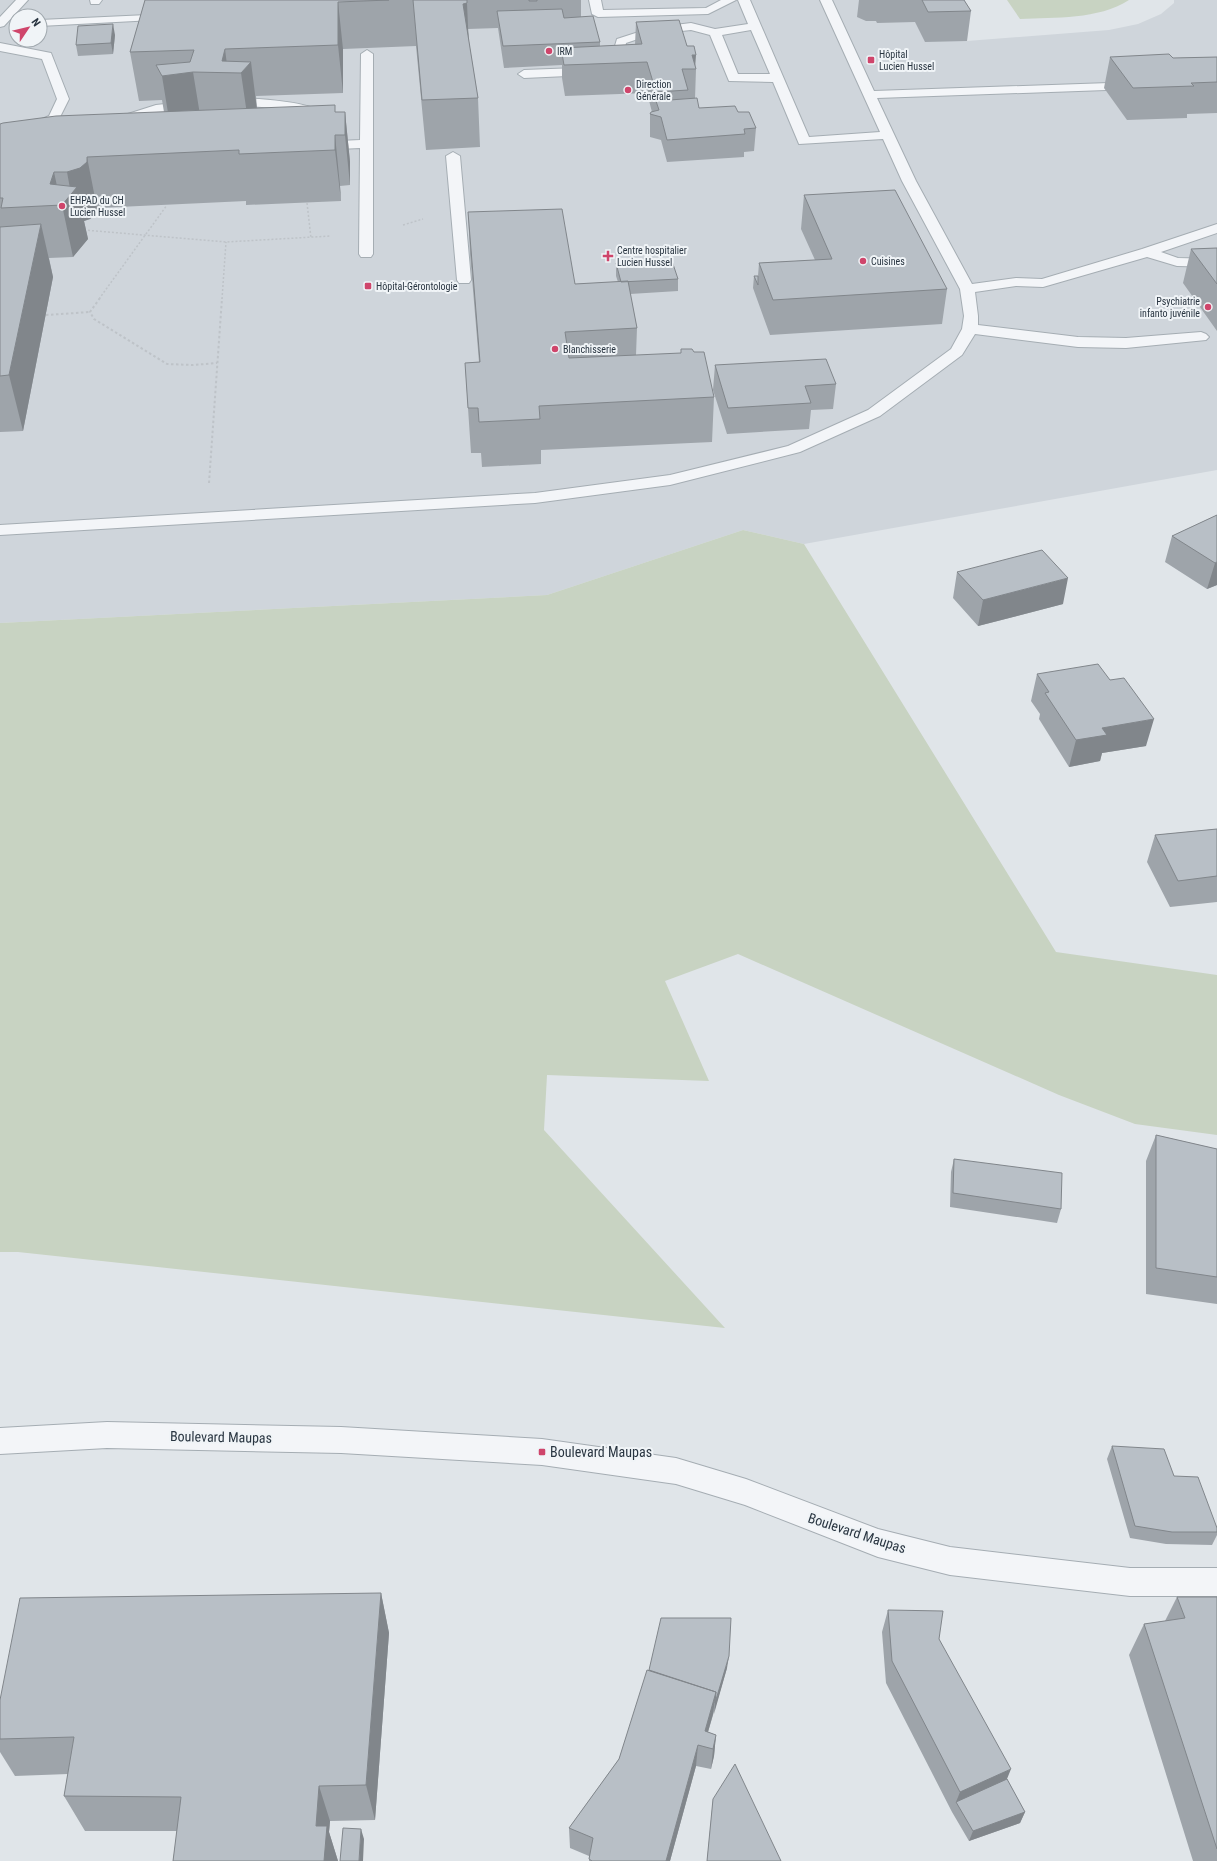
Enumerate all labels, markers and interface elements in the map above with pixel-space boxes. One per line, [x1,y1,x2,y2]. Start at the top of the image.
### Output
north arrow [8,8,48,48]
text: N [29,16,43,29]
marker: IRM [544,46,554,56]
place label: IRM [557,46,572,57]
place label: Hôpital Lucien Hussel [879,49,934,72]
marker: Hôpital Lucien Hussel [866,55,876,65]
place label: Direction Générale [636,79,672,102]
marker: Direction Générale [623,85,633,95]
place label: EHPAD du CH Lucien Hussel [70,195,125,218]
marker: EHPAD du CH Lucien Hussel [57,201,67,211]
place label: Centre hospitalier Lucien Hussel [617,245,687,268]
marker: Centre hospitalier Lucien Hussel [602,250,614,262]
marker: Cuisines [858,256,868,266]
place label: Cuisines [871,256,905,267]
marker: Hôpital-Gérontologie [363,281,373,291]
place label: Hôpital-Gérontologie [376,281,458,292]
place label: Psychiatrie infanto juvénile [1140,296,1200,319]
marker: Psychiatrie infanto juvénile [1203,302,1213,312]
marker: Blanchisserie [550,344,560,354]
place label: Blanchisserie [563,344,616,355]
street label: Boulevard Maupas [170,1428,272,1446]
place label: Boulevard Maupas [550,1444,652,1460]
marker: Boulevard Maupas [537,1447,547,1457]
street label: Boulevard Maupas [806,1510,908,1556]

